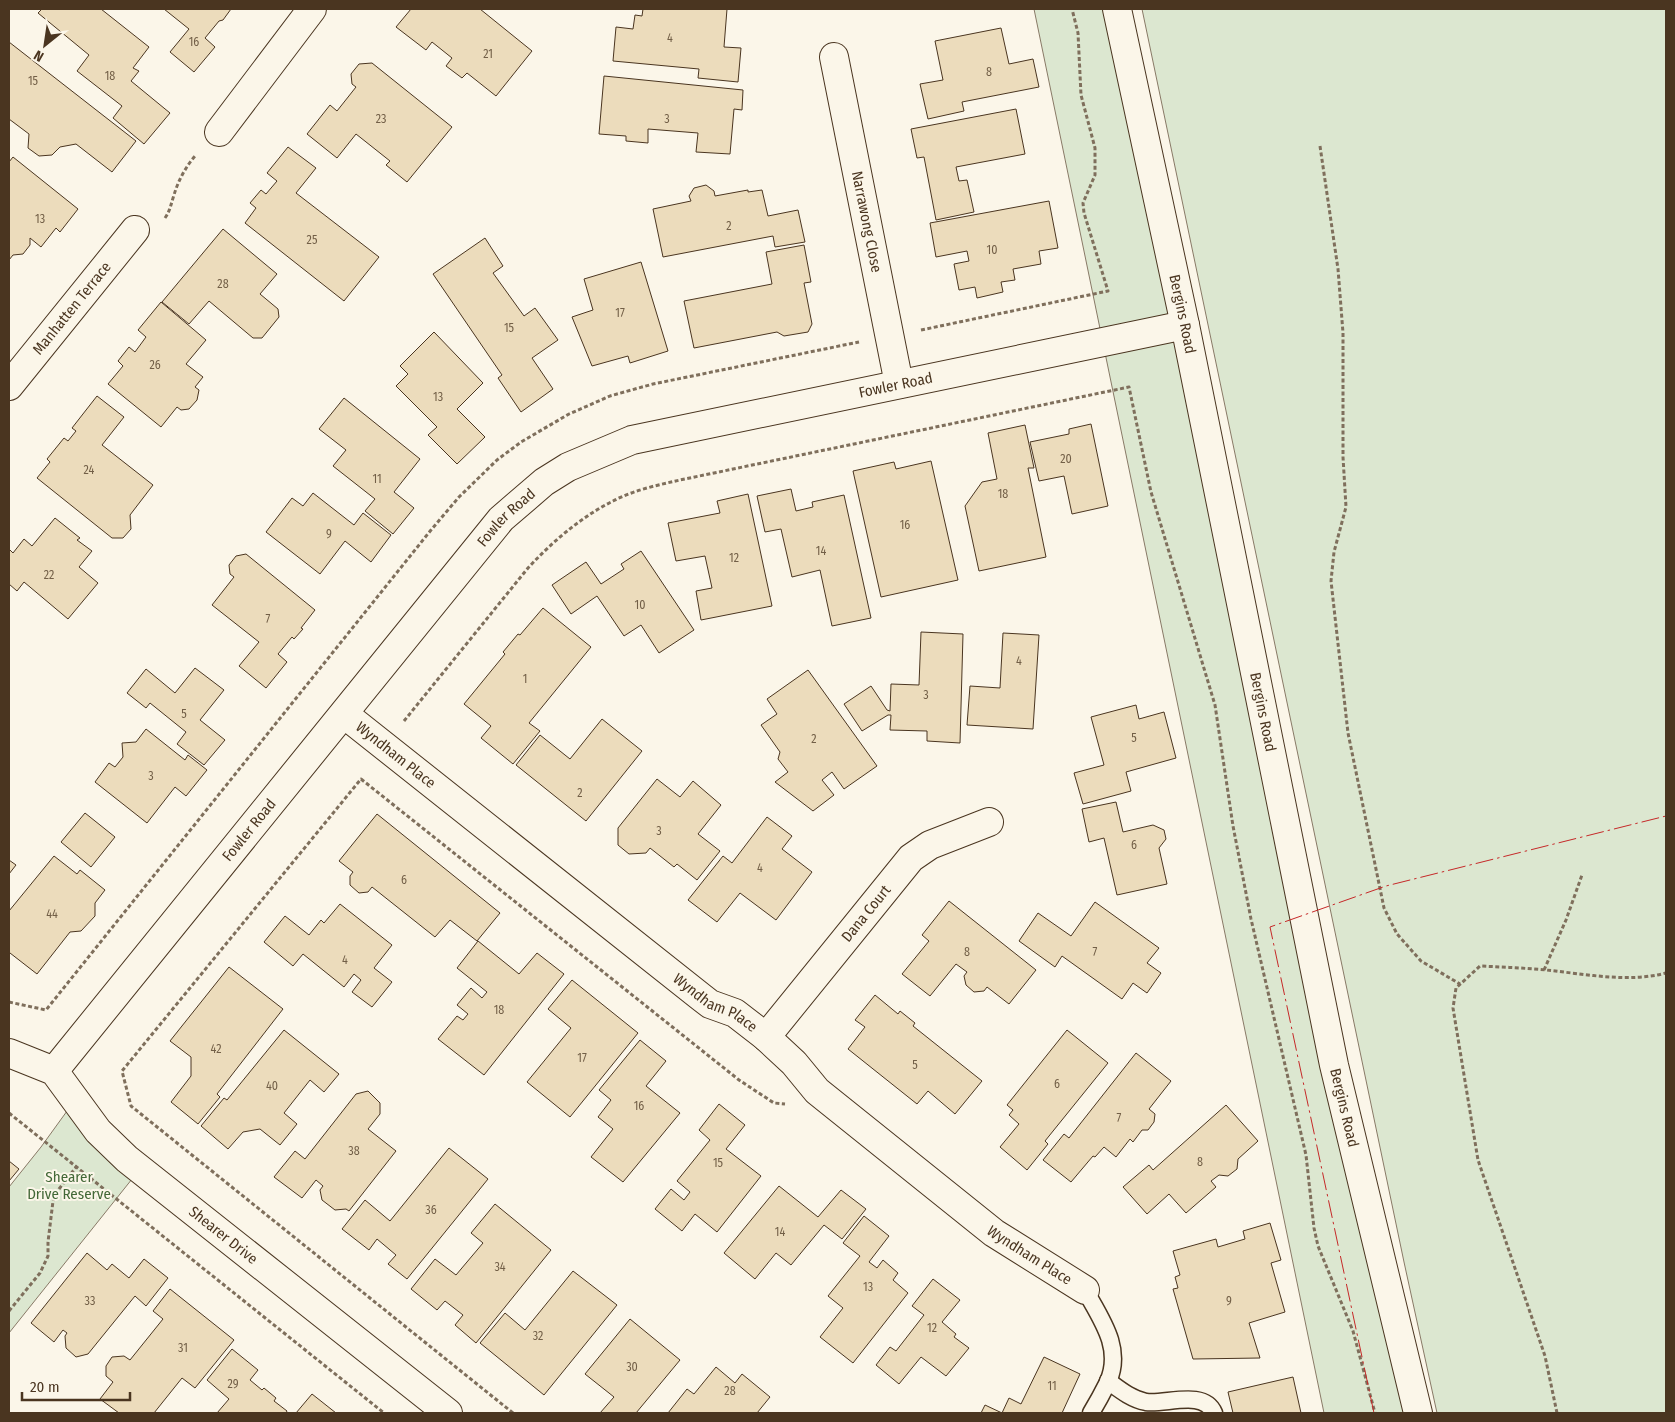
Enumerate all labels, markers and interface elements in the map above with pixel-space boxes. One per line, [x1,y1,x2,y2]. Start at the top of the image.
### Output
north arrow [20,20,70,70]
house number: 4 [667,31,673,45]
house number: 16 [189,35,199,49]
text: N [31,46,47,65]
house number: 21 [483,47,493,61]
house number: 8 [986,65,992,79]
house number: 18 [105,69,115,83]
house number: 15 [28,74,39,88]
house number: 23 [376,112,386,126]
house number: 3 [664,112,670,126]
street label: Narrawong Close [848,169,886,274]
house number: 13 [35,212,45,226]
house number: 2 [726,219,732,233]
house number: 25 [307,233,318,247]
house number: 10 [987,243,997,257]
street label: Manhatten Terrace [29,258,115,358]
street label: Bergins Road [1165,273,1200,355]
house number: 28 [217,277,229,291]
house number: 17 [615,306,625,320]
house number: 15 [504,321,515,335]
house number: 26 [149,358,161,372]
street label: Fowler Road [857,369,934,402]
house number: 13 [433,390,443,404]
house number: 20 [1060,452,1072,466]
house number: 24 [84,463,95,477]
house number: 11 [372,472,382,486]
street label: Fowler Road [473,485,539,550]
house number: 18 [998,487,1008,501]
house number: 16 [900,518,910,532]
house number: 9 [326,527,332,541]
house number: 14 [816,544,826,558]
house number: 12 [729,551,739,565]
house number: 22 [44,568,54,582]
house number: 10 [635,598,645,612]
house number: 7 [266,612,271,626]
house number: 4 [1016,654,1022,668]
street label: Bergins Road [1246,671,1280,753]
house number: 1 [523,672,527,686]
house number: 3 [923,688,929,702]
house number: 5 [181,707,187,721]
street label: Wyndham Place [352,718,439,792]
house number: 5 [1131,731,1137,745]
house number: 2 [811,732,817,746]
house number: 3 [148,769,154,783]
house number: 2 [577,786,583,800]
street label: Fowler Road [219,795,280,865]
house number: 3 [656,824,662,838]
house number: 6 [1131,838,1137,852]
house number: 4 [757,861,763,875]
house number: 6 [401,873,407,887]
street label: Dana Court [838,881,895,946]
house number: 44 [46,907,58,921]
house number: 8 [964,945,970,959]
house number: 7 [1093,945,1098,959]
house number: 4 [342,953,348,967]
street label: Wyndham Place [670,969,761,1036]
house number: 18 [494,1003,504,1017]
house number: 42 [211,1042,221,1056]
house number: 17 [577,1051,587,1065]
house number: 5 [912,1058,918,1072]
street label: Bergins Road [1326,1066,1362,1149]
house number: 6 [1054,1077,1060,1091]
house number: 40 [266,1079,278,1093]
house number: 16 [634,1099,644,1113]
house number: 7 [1117,1111,1122,1125]
house number: 38 [348,1144,360,1158]
house number: 8 [1197,1155,1203,1169]
house number: 15 [713,1156,724,1170]
park label: Shearer Drive Reserve [27,1168,111,1203]
street label: Shearer Drive [185,1202,261,1268]
house number: 36 [425,1203,437,1217]
street label: Wyndham Place [983,1222,1075,1289]
house number: 14 [775,1225,785,1239]
house number: 34 [494,1260,506,1274]
house number: 13 [863,1280,873,1294]
house number: 33 [85,1294,95,1308]
house number: 9 [1226,1294,1232,1308]
house number: 12 [927,1321,937,1335]
house number: 32 [533,1329,543,1343]
house number: 31 [178,1341,188,1355]
house number: 30 [626,1360,638,1374]
scale bar [22,1370,130,1402]
house number: 29 [227,1377,239,1391]
text: 20 m [30,1378,60,1396]
house number: 11 [1047,1379,1057,1393]
house number: 28 [724,1384,736,1398]

